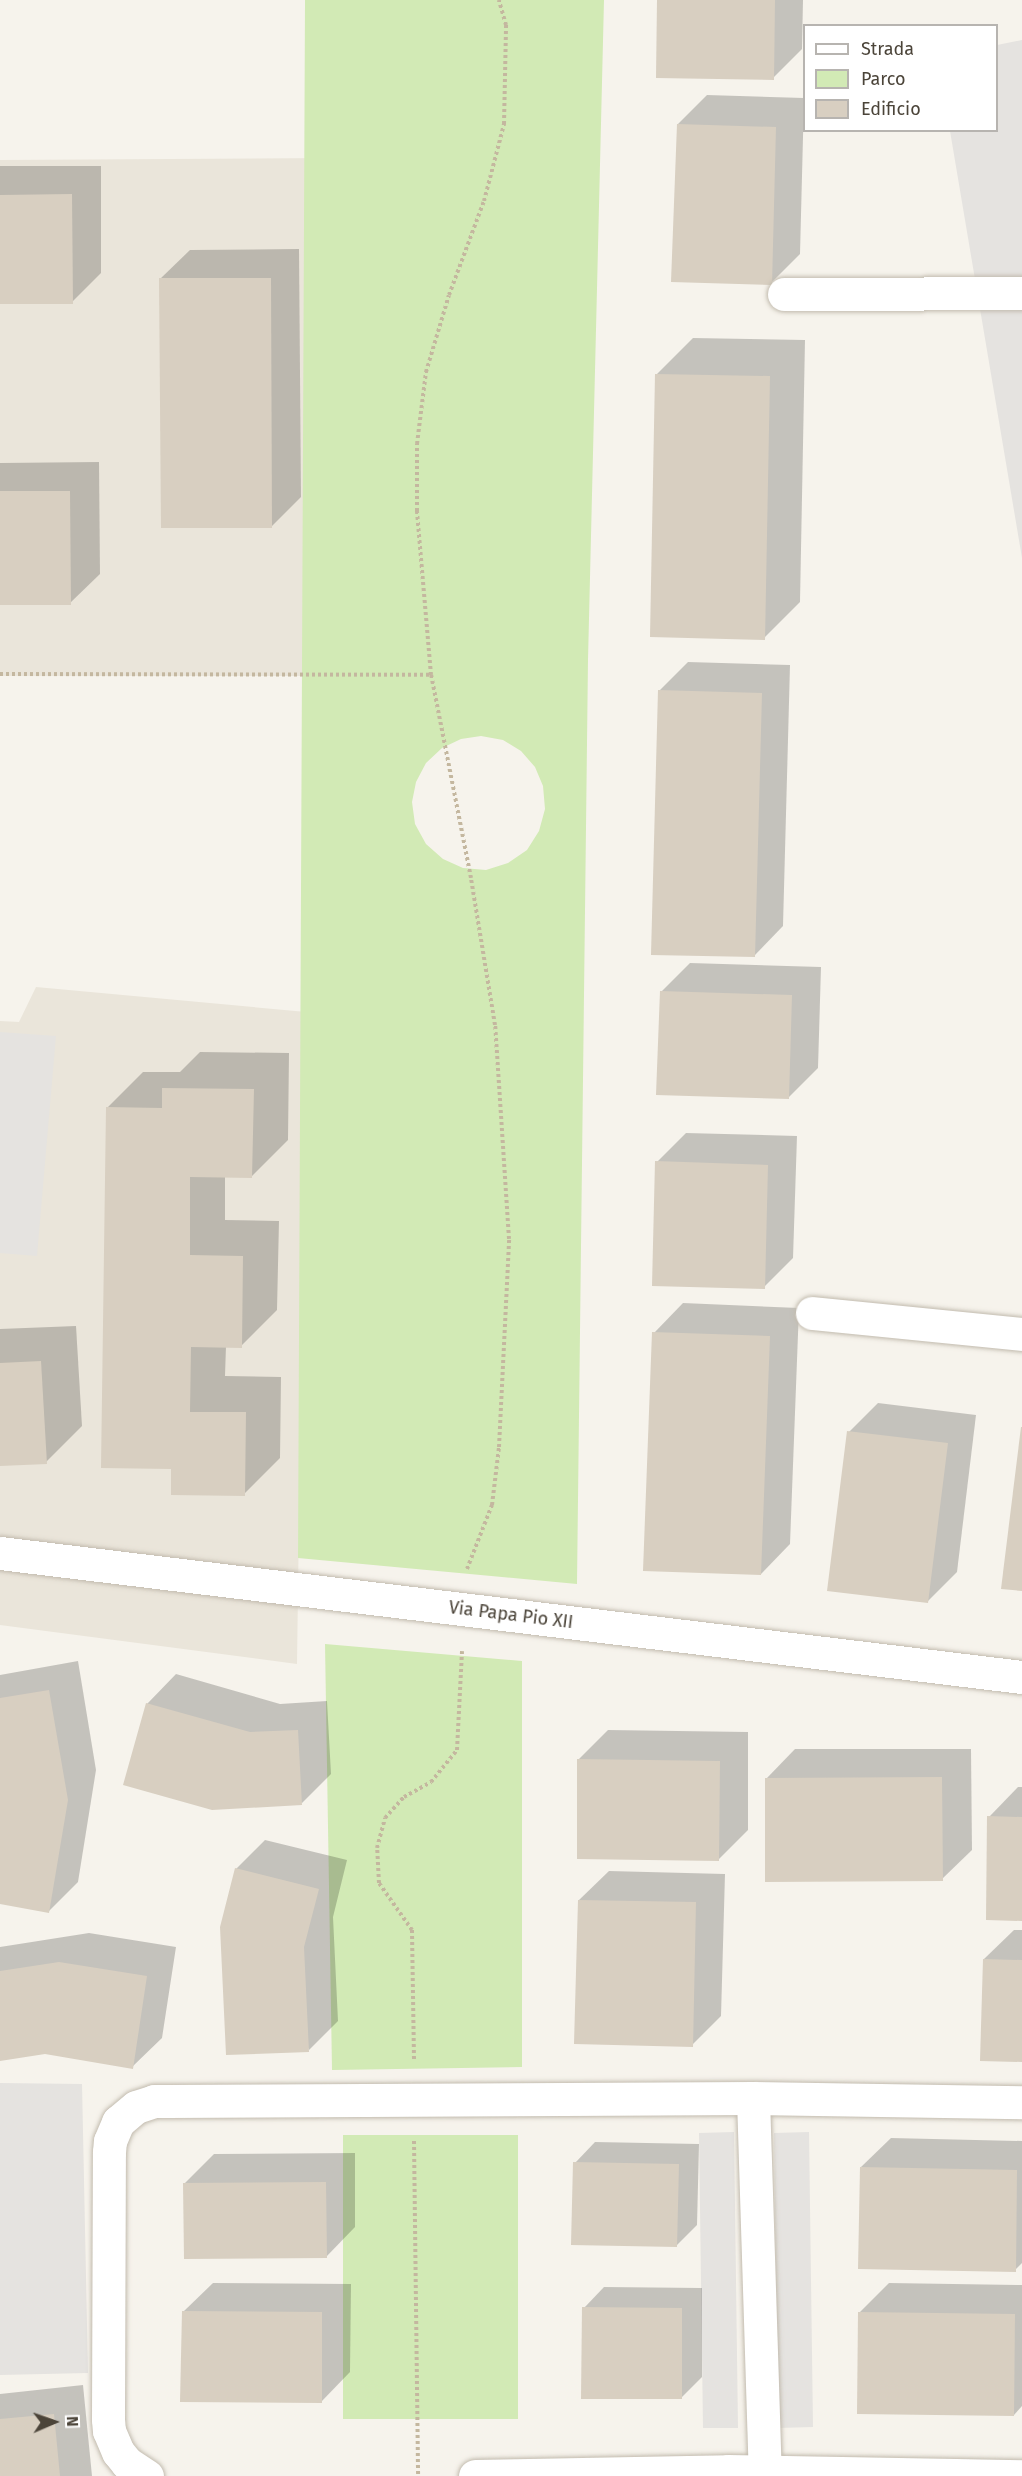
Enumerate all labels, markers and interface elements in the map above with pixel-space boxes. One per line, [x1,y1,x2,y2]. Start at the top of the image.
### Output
legend [803,24,998,132]
text: Strada [861,38,914,60]
text: Parco [861,68,905,90]
text: Edificio [861,98,921,120]
street label: Via Papa Pio XII [448,1597,574,1633]
north arrow [24,2392,84,2452]
text: N [63,2416,82,2427]

